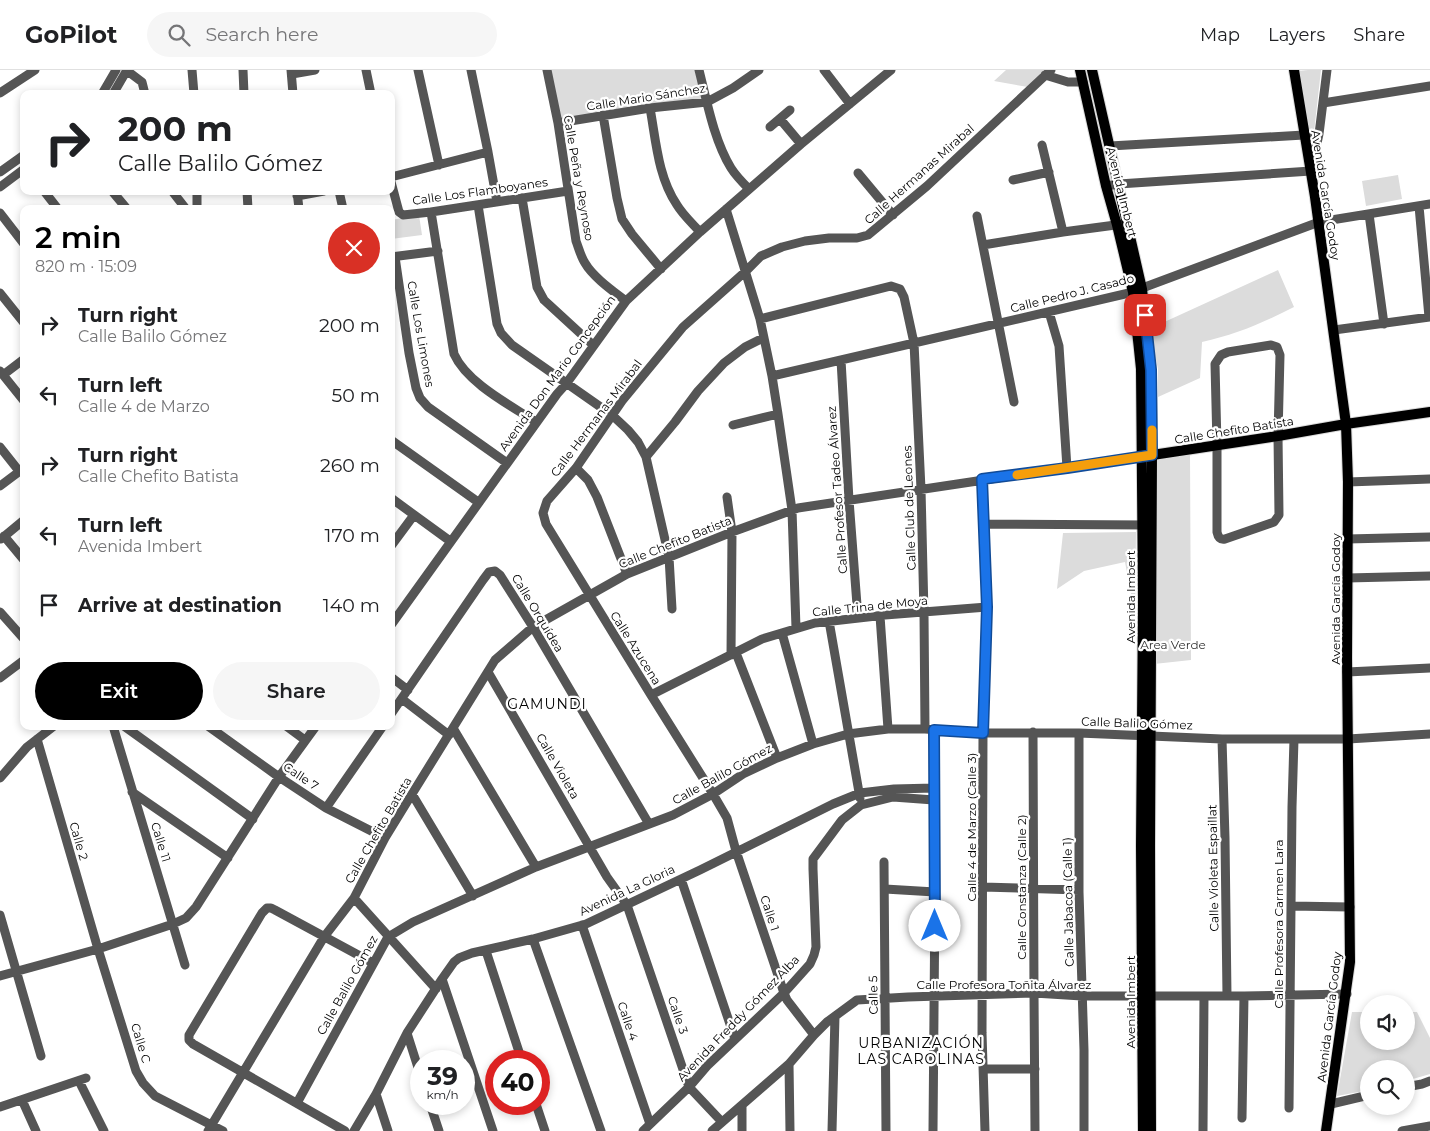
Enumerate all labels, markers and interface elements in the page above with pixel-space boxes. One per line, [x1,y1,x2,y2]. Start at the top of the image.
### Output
search box [147,12,497,57]
text: GoPilot [25,20,117,49]
icon: search [165,21,193,49]
text: Search here [205,23,318,46]
text: Map [1200,24,1240,46]
text: Layers [1268,24,1325,46]
text: Share [1353,24,1405,46]
street label: Calle Mario Sánchez [585,80,707,114]
text: 200 m [118,107,233,150]
icon: right [35,110,100,175]
street label: Calle Peña y Reynoso [561,114,597,242]
street label: Calle Hermanas Mirabal [861,121,977,227]
street label: Avenida García Godoy [1308,129,1344,262]
street label: Avenida Imbert [1103,145,1141,239]
text: Calle Balilo Gómez [118,150,323,177]
street label: Calle Los Flamboyanes [411,174,549,208]
text: 2 min [35,219,122,256]
button: close [328,222,380,274]
text: 820 m · 15:09 [35,257,137,276]
street label: Calle Pedro J. Casado [1008,270,1136,316]
street label: Calle Los Limones [404,280,438,388]
street label: Avenida Don Mario Concepción [495,292,619,454]
pin [1124,294,1166,336]
icon: arrive [1131,301,1159,329]
text: Turn right [78,304,178,327]
icon: right [35,311,63,339]
text: 200 m [319,314,380,337]
text: Calle Balilo Gómez [78,327,227,346]
street label: Calle Hermanas Mirabal [547,357,645,479]
text: Turn left [78,374,163,397]
icon: left [35,381,63,409]
text: 50 m [332,384,380,407]
text: Calle 4 de Marzo [78,397,210,416]
street label: Calle Profesor Tadeo Álvarez [824,406,850,574]
street label: Calle Chefito Batista [1173,413,1295,447]
text: Turn right [78,444,178,467]
street label: Calle Club de Leones [899,445,919,571]
icon: right [35,451,63,479]
text: 260 m [320,454,380,477]
text: Calle Chefito Batista [78,467,239,486]
street label: Calle Chefito Batista [616,512,734,572]
text: Turn left [78,514,163,537]
icon: left [35,521,63,549]
text: 170 m [325,524,380,547]
street label: Avenida García Godoy [1328,533,1343,665]
text: Avenida Imbert [78,537,202,556]
street label: Avenida Imbert [1123,550,1138,644]
street label: Calle Orquídea [509,571,567,655]
icon: arrive [35,591,63,619]
street label: Calle Trina de Moya [812,592,928,620]
text: Arrive at destination [78,594,282,617]
text: 140 m [323,594,380,617]
street label: Calle Azucena [607,608,665,688]
park label: Area Verde [1140,637,1206,652]
button: Exit [35,662,203,720]
button: Share [213,662,380,720]
district label: GAMUNDI [507,695,587,713]
street label: Calle Balilo Gómez [1081,714,1193,732]
street label: Calle Violeta [533,730,583,802]
street label: Calle Balilo Gómez [670,740,774,808]
street label: Calle 4 de Marzo (Calle 3) [964,752,979,902]
street label: Calle 7 [280,759,322,793]
street label: Calle Chefito Batista [341,774,415,886]
street label: Calle Violeta Espaillat [1204,804,1222,932]
street label: Calle Constanza (Calle 2) [1014,814,1029,960]
street label: Calle 2 [66,820,92,862]
street label: Calle 11 [148,820,174,864]
street label: Calle Jabacoa (Calle 1) [1059,837,1077,967]
street label: Calle Profesora Carmen Lara [1271,839,1286,1009]
street label: Avenida La Gloria [577,861,677,919]
street label: Calle 1 [757,893,783,933]
position arrow [908,899,960,951]
street label: Calle Balilo Gómez [313,933,381,1037]
street label: Avenida García Godoy [1314,950,1345,1083]
street label: Avenida Freddy Gómez Alba [674,952,802,1084]
street label: Avenida Imbert [1123,955,1138,1049]
street label: Calle 5 [865,975,881,1015]
street label: Calle Profesora Toñita Álvarez [916,977,1092,992]
street label: Calle 3 [665,994,692,1036]
map controls [1360,995,1415,1115]
button: sound [1360,995,1415,1050]
street label: Calle 4 [614,1000,642,1043]
street label: Calle C [128,1021,154,1065]
district label: URBANIZACIÓN LAS CAROLINAS [857,1034,985,1068]
speed limit sign: 40 [485,1050,550,1115]
button: search [1360,1060,1415,1115]
text: 39 [427,1061,458,1091]
text: km/h [426,1087,459,1102]

